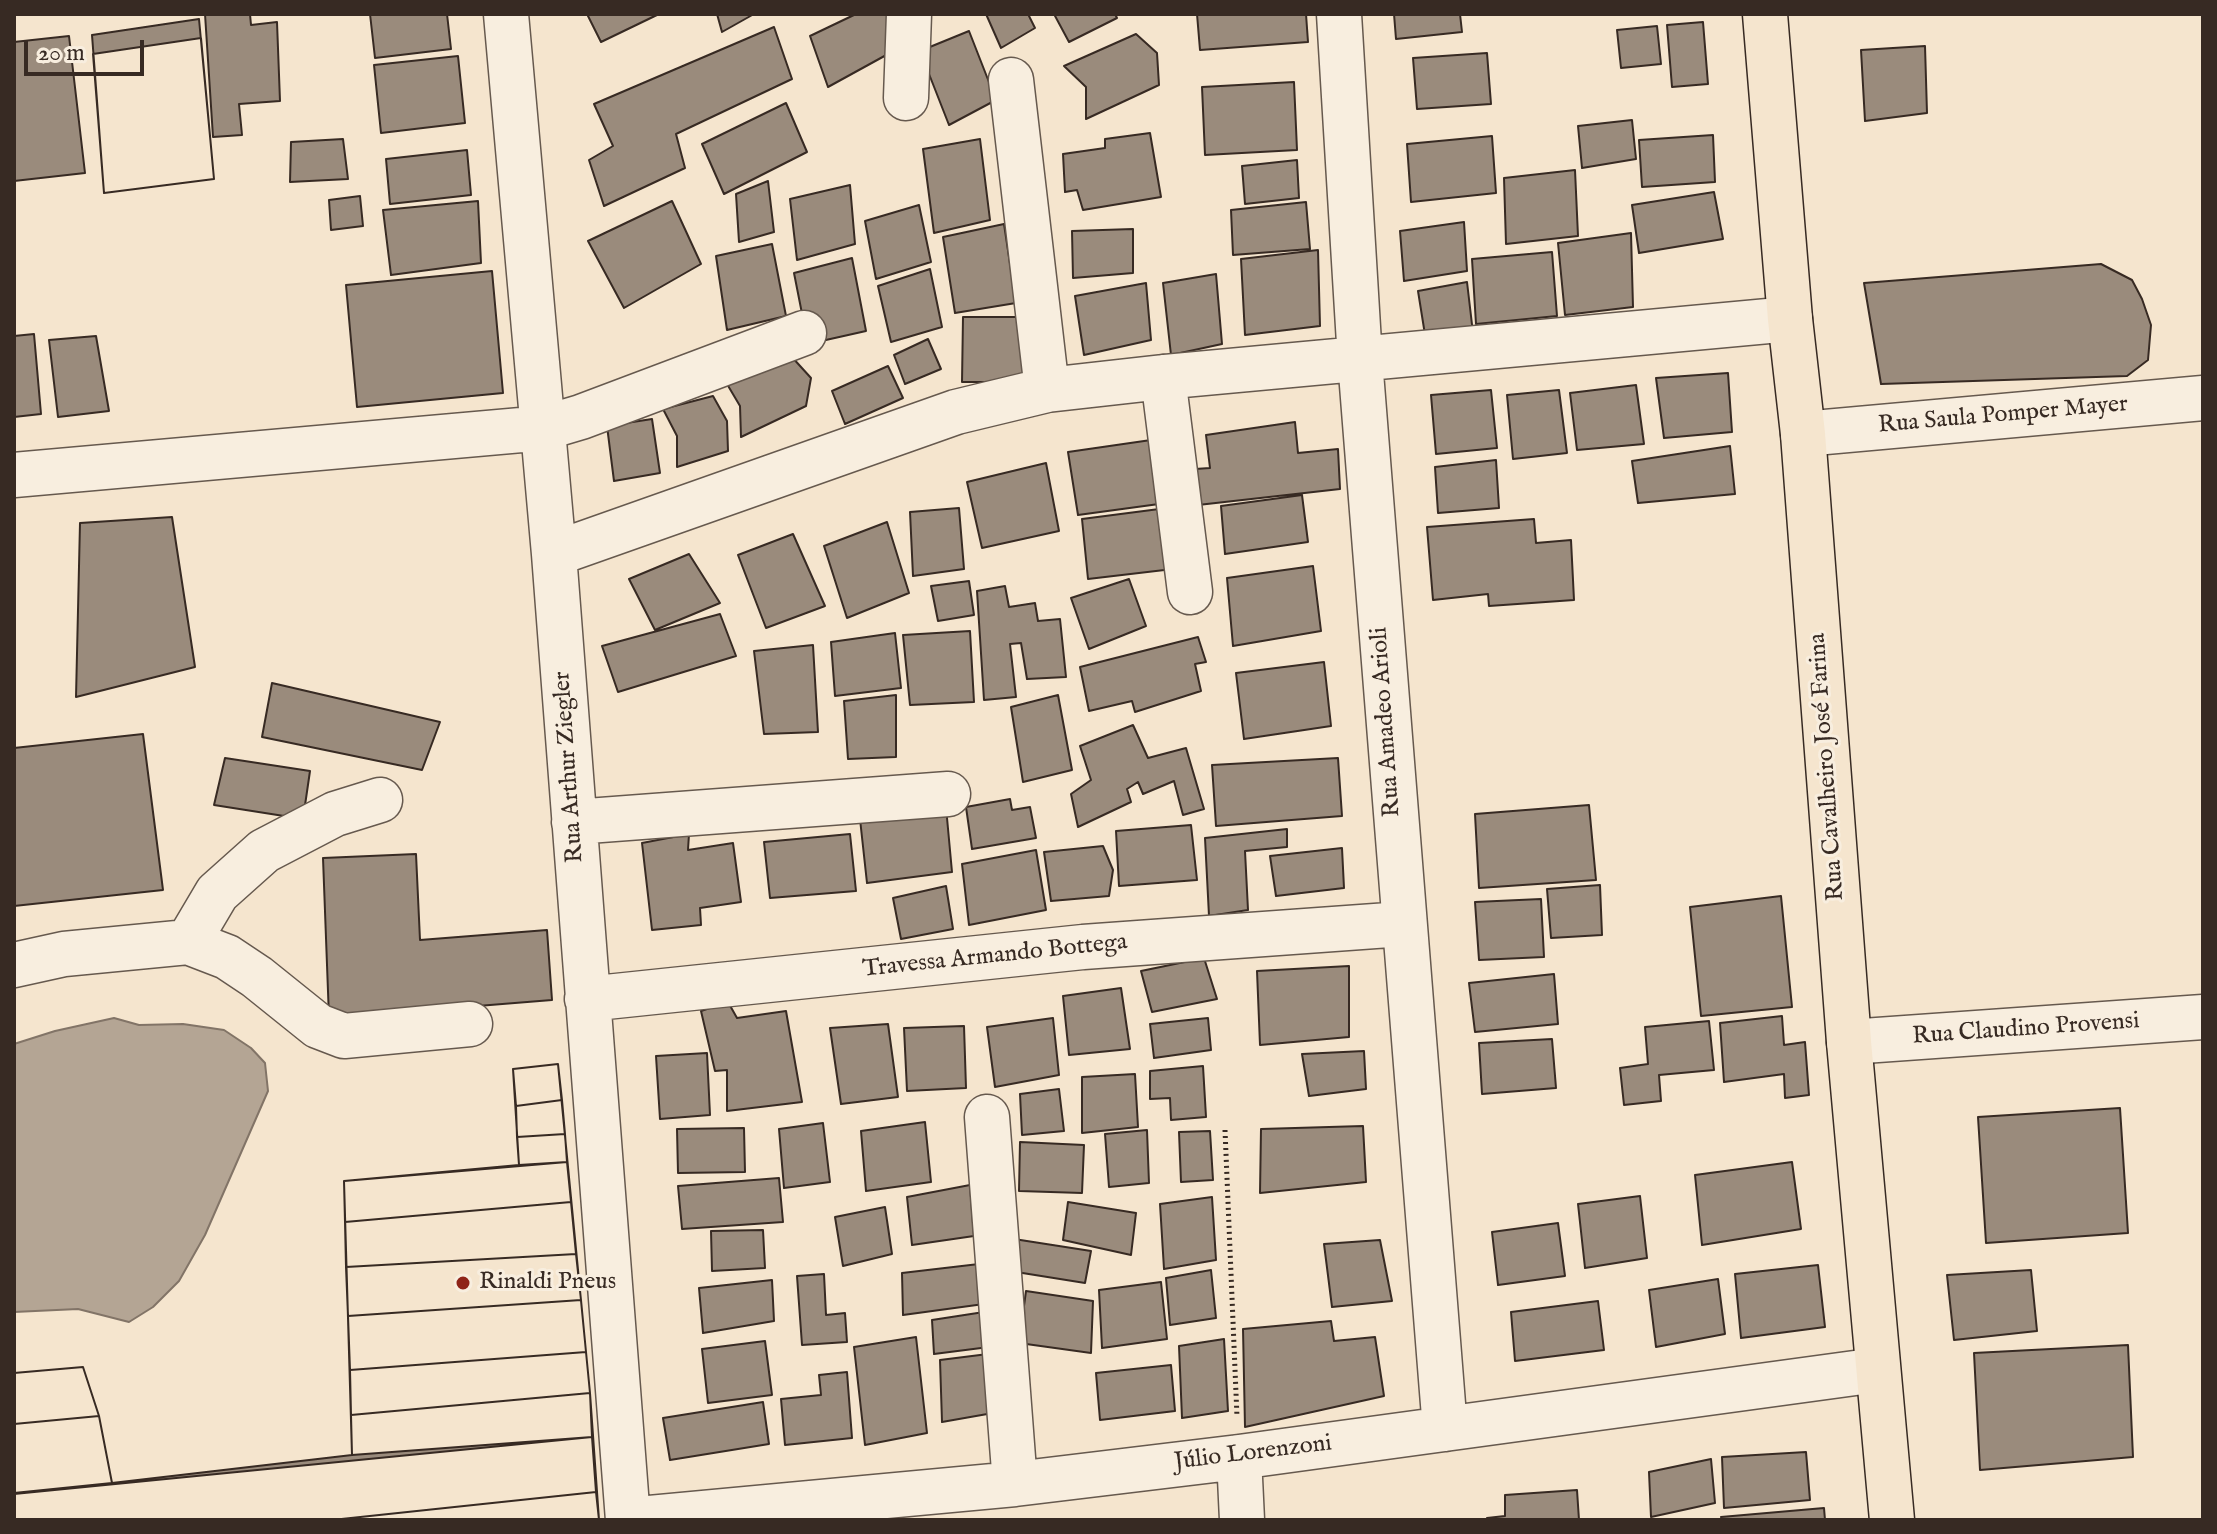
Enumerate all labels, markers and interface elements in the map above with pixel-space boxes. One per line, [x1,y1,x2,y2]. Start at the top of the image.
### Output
scale bar [28,24,148,74]
text: 20 m [38,38,85,69]
street label: Rua Saula Pomper Mayer [1877,391,2129,441]
street label: Rua Amadeo Arioli [1366,626,1408,818]
street label: Rua Cavalheiro José Farina [1804,632,1852,902]
street label: Rua Arthur Ziegler [549,670,591,864]
street label: Travessa Armando Bottega [861,929,1129,985]
street label: Rua Claudino Provensi [1912,1008,2140,1052]
place label: Rinaldi Pneus [479,1269,616,1297]
marker: Rinaldi Pneus [454,1274,472,1292]
street label: Júlio Lorenzoni [1173,1430,1333,1478]

